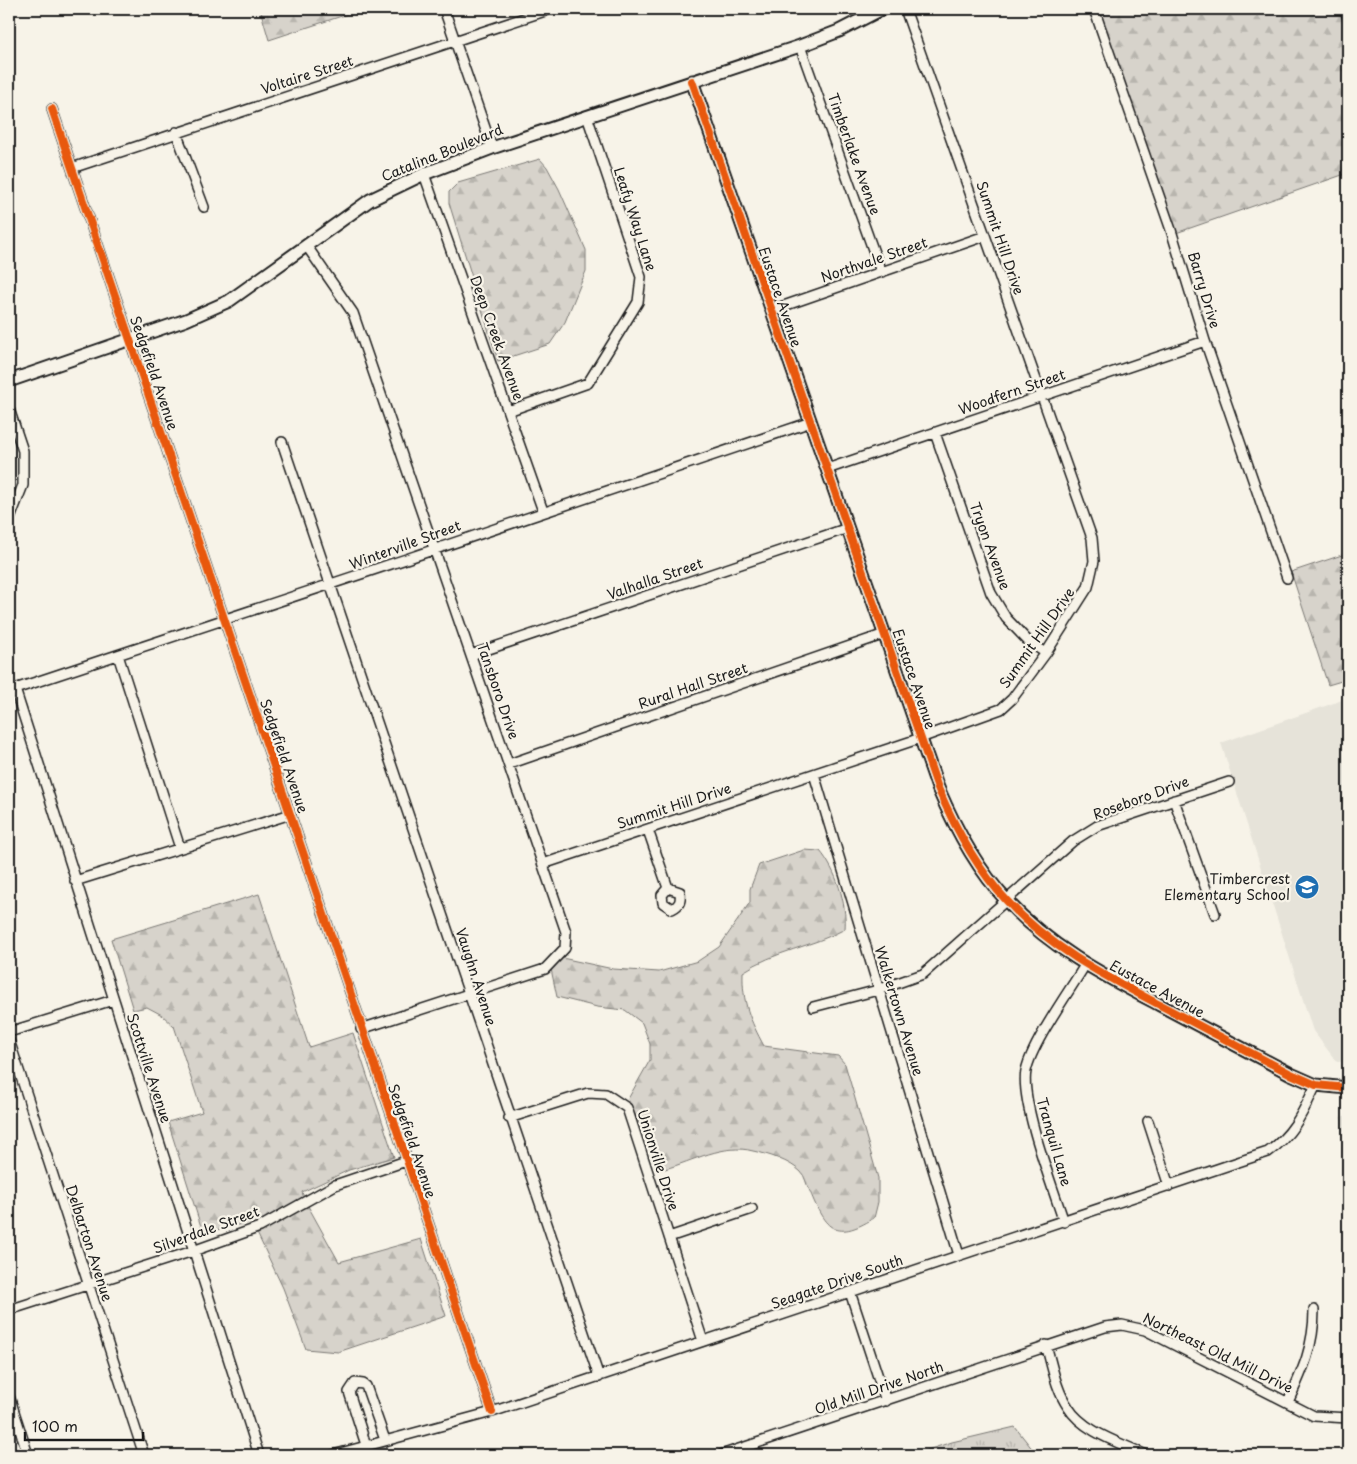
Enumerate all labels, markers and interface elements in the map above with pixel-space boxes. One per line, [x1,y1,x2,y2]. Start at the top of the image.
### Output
street label: Voltaire Street [258,50,356,99]
street label: Timberlake Avenue [823,90,886,218]
street label: Catalina Boulevard [378,118,506,187]
street label: Leafy Way Lane [609,164,662,273]
street label: Summit Hill Drive [971,178,1030,298]
street label: Northvale Street [818,231,930,288]
street label: Eustace Avenue [753,244,808,350]
street label: Barry Drive [1183,249,1226,331]
street label: Deep Creek Avenue [465,273,530,403]
street label: Sedgefield Avenue [125,313,184,433]
street label: Woodfern Street [956,363,1068,420]
street label: Tryon Avenue [965,499,1016,593]
street label: Winterville Street [346,514,464,574]
street label: Valhalla Street [604,552,706,605]
street label: Summit Hill Drive [994,583,1079,692]
street label: Eustace Avenue [887,626,942,732]
street label: Tansboro Drive [472,640,525,742]
street label: Rural Hall Street [635,657,751,714]
street label: Sedgefield Avenue [255,696,314,816]
street label: Roseboro Drive [1090,770,1192,825]
street label: Summit Hill Drive [614,777,734,834]
place label: Timbercrest Elementary School [1164,868,1290,905]
school or university icon: Timbercrest Elementary School [1294,874,1320,900]
street label: Vaughn Avenue [451,925,502,1029]
street label: Walkertown Avenue [870,943,929,1079]
street label: Eustace Avenue [1106,955,1209,1023]
street label: Scottville Avenue [122,1010,177,1126]
street label: Sedgefield Avenue [383,1081,442,1201]
street label: Tranquil Lane [1032,1095,1077,1189]
street label: Unionville Drive [632,1106,685,1213]
street label: Delbarton Avenue [61,1182,118,1304]
street label: Silverdale Street [150,1200,262,1259]
street label: Seagate Drive South [768,1249,906,1314]
street label: Northeast Old Mill Drive [1140,1307,1297,1398]
street label: Old Mill Drive North [811,1356,946,1419]
scale bar [25,1409,142,1441]
text: 100 m [32,1414,78,1437]

